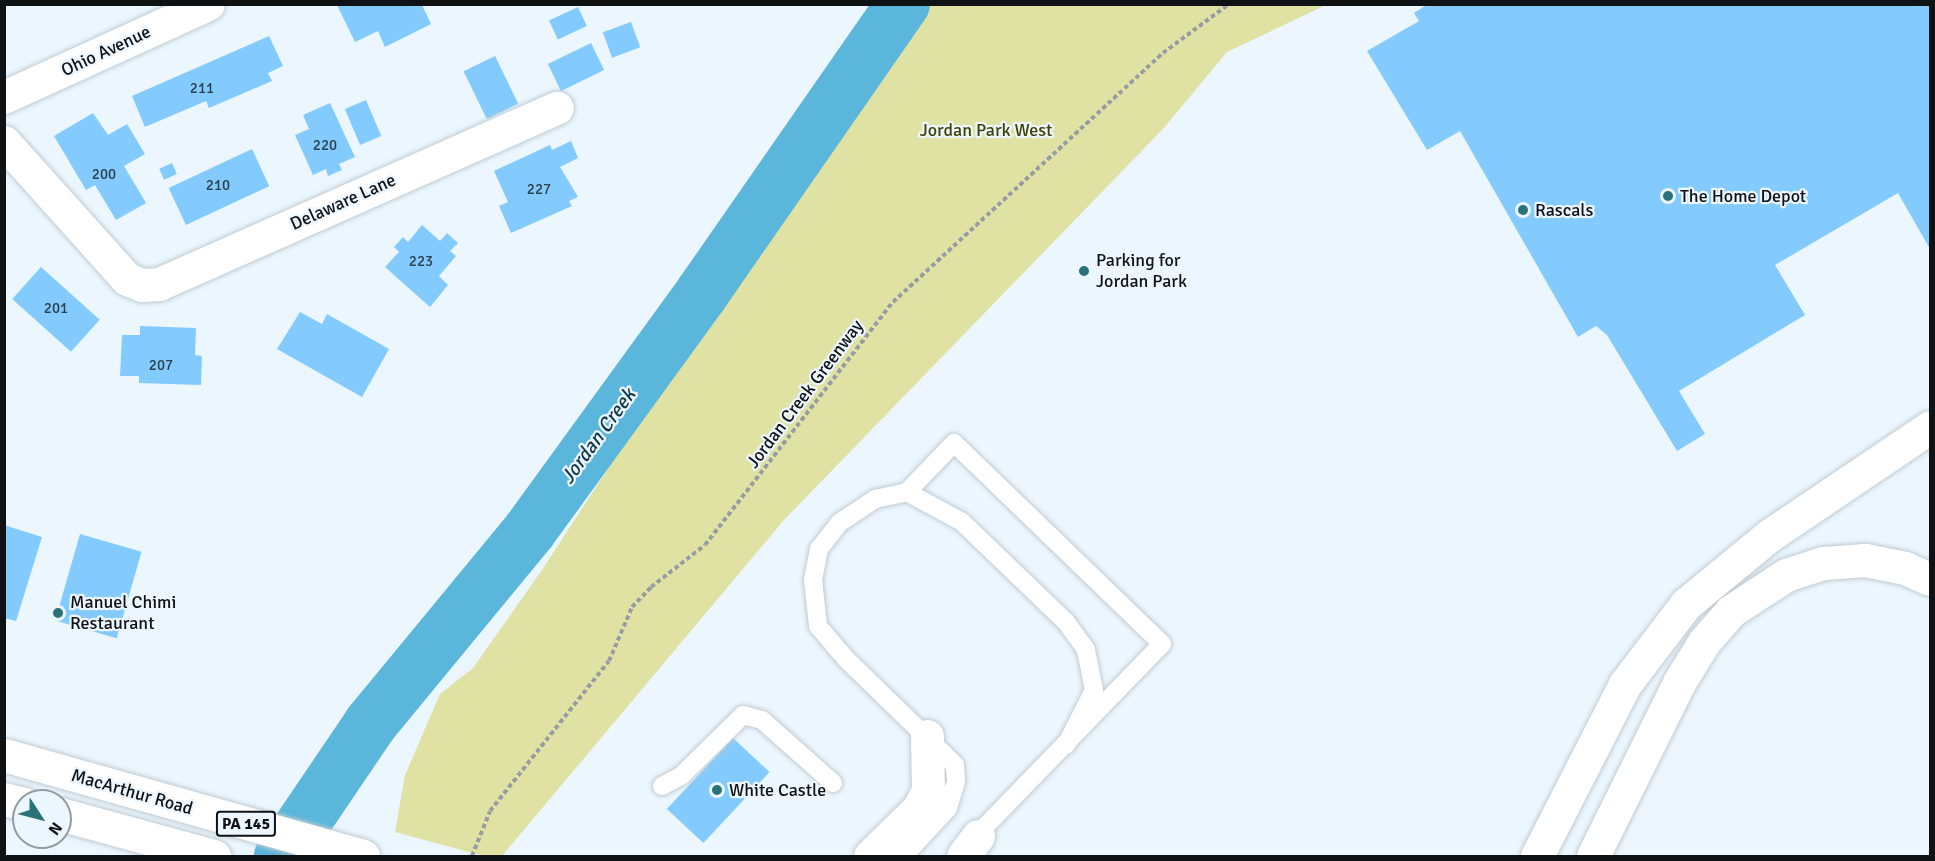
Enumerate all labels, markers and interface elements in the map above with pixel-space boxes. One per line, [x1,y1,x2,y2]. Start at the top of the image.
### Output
street label: Ohio Avenue [58,21,154,81]
house number: 211 [190,80,214,98]
park label: Jordan Park West [920,119,1052,141]
house number: 220 [313,137,337,155]
house number: 200 [92,166,116,184]
street label: Delaware Lane [287,169,399,235]
house number: 210 [206,177,230,195]
house number: 227 [527,181,551,199]
place label: The Home Depot [1680,185,1806,207]
marker: The Home Depot [1661,189,1675,203]
place label: Rascals [1535,199,1593,221]
marker: Rascals [1516,203,1530,217]
place label: Parking for Jordan Park [1096,250,1187,292]
house number: 223 [409,253,433,271]
marker: Parking for Jordan Park [1077,264,1091,278]
house number: 201 [44,300,68,318]
street label: Jordan Creek Greenway [742,316,868,472]
house number: 207 [149,357,173,375]
water label: Jordan Creek [555,384,641,488]
place label: Manuel Chimi Restaurant [70,592,176,634]
marker: Manuel Chimi Restaurant [51,606,65,620]
street label: MacArthur Road [69,764,195,820]
place label: White Castle [729,779,826,801]
marker: White Castle [710,783,724,797]
north arrow [12,789,72,849]
road number: PA 145 [214,811,278,837]
text: N [44,818,66,839]

